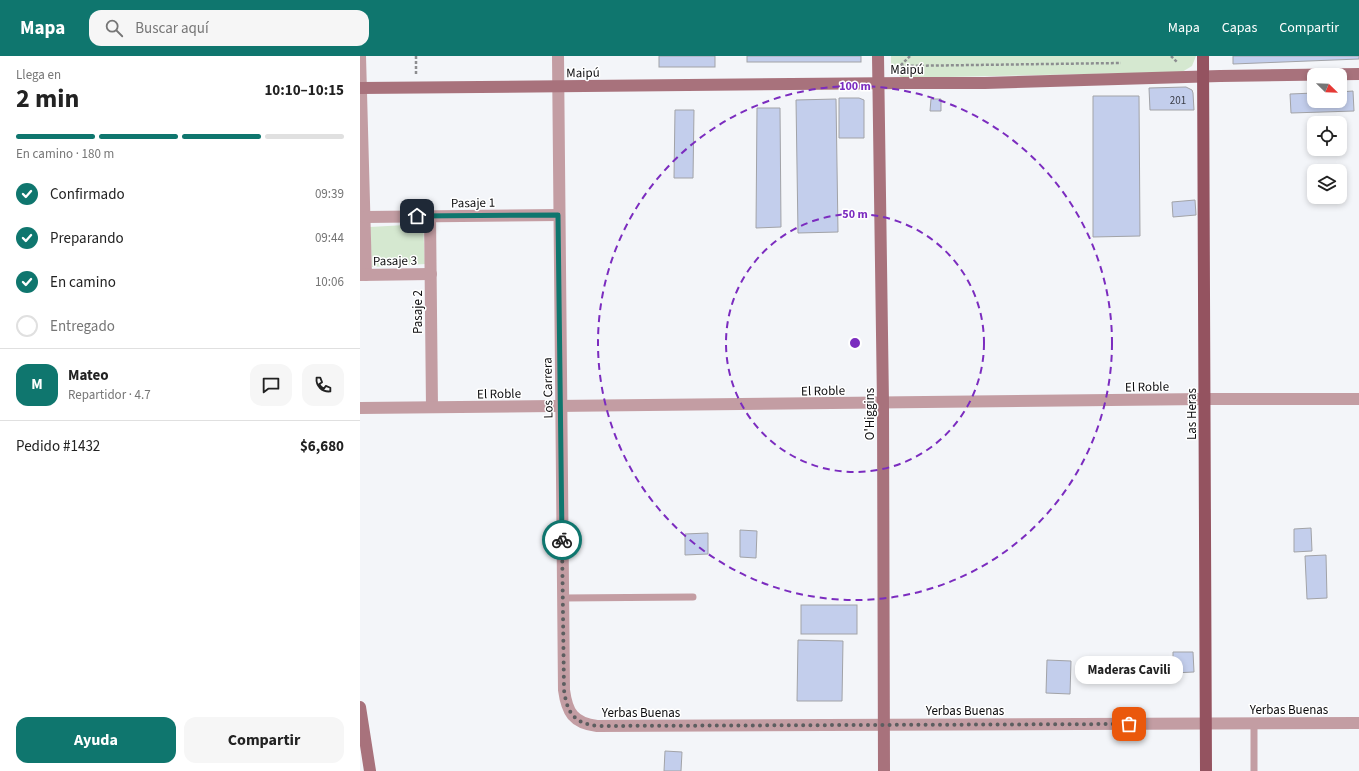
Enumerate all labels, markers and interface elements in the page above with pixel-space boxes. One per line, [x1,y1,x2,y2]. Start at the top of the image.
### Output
search box [89,10,369,46]
text: Mapa [20,15,65,42]
icon: search [103,17,125,39]
text: Buscar aquí [135,18,209,39]
text: Mapa [1168,18,1200,38]
text: Capas [1222,18,1257,38]
text: Compartir [1279,18,1339,38]
street label: Maipú [890,61,924,79]
street label: Maipú [566,64,600,82]
text: Llega en [16,66,61,84]
north arrow [1307,68,1347,108]
map controls [1307,68,1347,204]
text: 100 m [839,78,871,95]
text: 2 min [16,80,79,117]
text: 10:10–10:15 [264,80,344,101]
house number: 201 [1170,93,1186,108]
button: locate [1307,116,1347,156]
text: En camino · 180 m [16,145,114,163]
button: layers [1307,164,1347,204]
icon: check [16,183,38,205]
text: Confirmado [50,184,125,205]
text: 09:39 [315,185,344,203]
street label: Pasaje 1 [451,194,495,212]
pin [400,199,434,233]
icon: home [406,205,428,227]
text: 50 m [842,206,868,223]
icon: check [16,227,38,249]
text: Preparando [50,228,124,249]
text: 09:44 [315,229,344,247]
street label: Pasaje 3 [373,252,417,270]
icon: check [16,271,38,293]
text: En camino [50,272,116,293]
text: 10:06 [315,273,344,291]
street label: Pasaje 2 [409,290,427,334]
text: Entregado [50,316,115,337]
centre of rings [848,336,862,350]
street label: Los Carrera [538,357,558,419]
button: chat [250,364,292,406]
button: phone [302,364,344,406]
text: Mateo [68,365,109,386]
text: M [31,374,43,395]
street label: El Roble [1125,378,1169,396]
street label: El Roble [801,382,845,400]
street label: El Roble [477,385,521,403]
text: Repartidor · 4.7 [68,386,151,404]
street label: O'Higgins [861,387,879,440]
street label: Las Heras [1183,387,1201,440]
text: Pedido #1432 [16,436,100,457]
text: $6,680 [300,436,344,457]
courier [542,520,582,560]
icon: bike [551,529,573,551]
callout: Maderas Cavili [1075,656,1183,684]
text: Maderas Cavili [1087,661,1171,679]
street label: Yerbas Buenas [1249,701,1329,719]
street label: Yerbas Buenas [925,702,1005,720]
street label: Yerbas Buenas [601,704,681,722]
pin [1112,707,1146,741]
icon: bag [1118,713,1140,735]
button: Ayuda [16,717,176,763]
button: Compartir [184,717,344,763]

